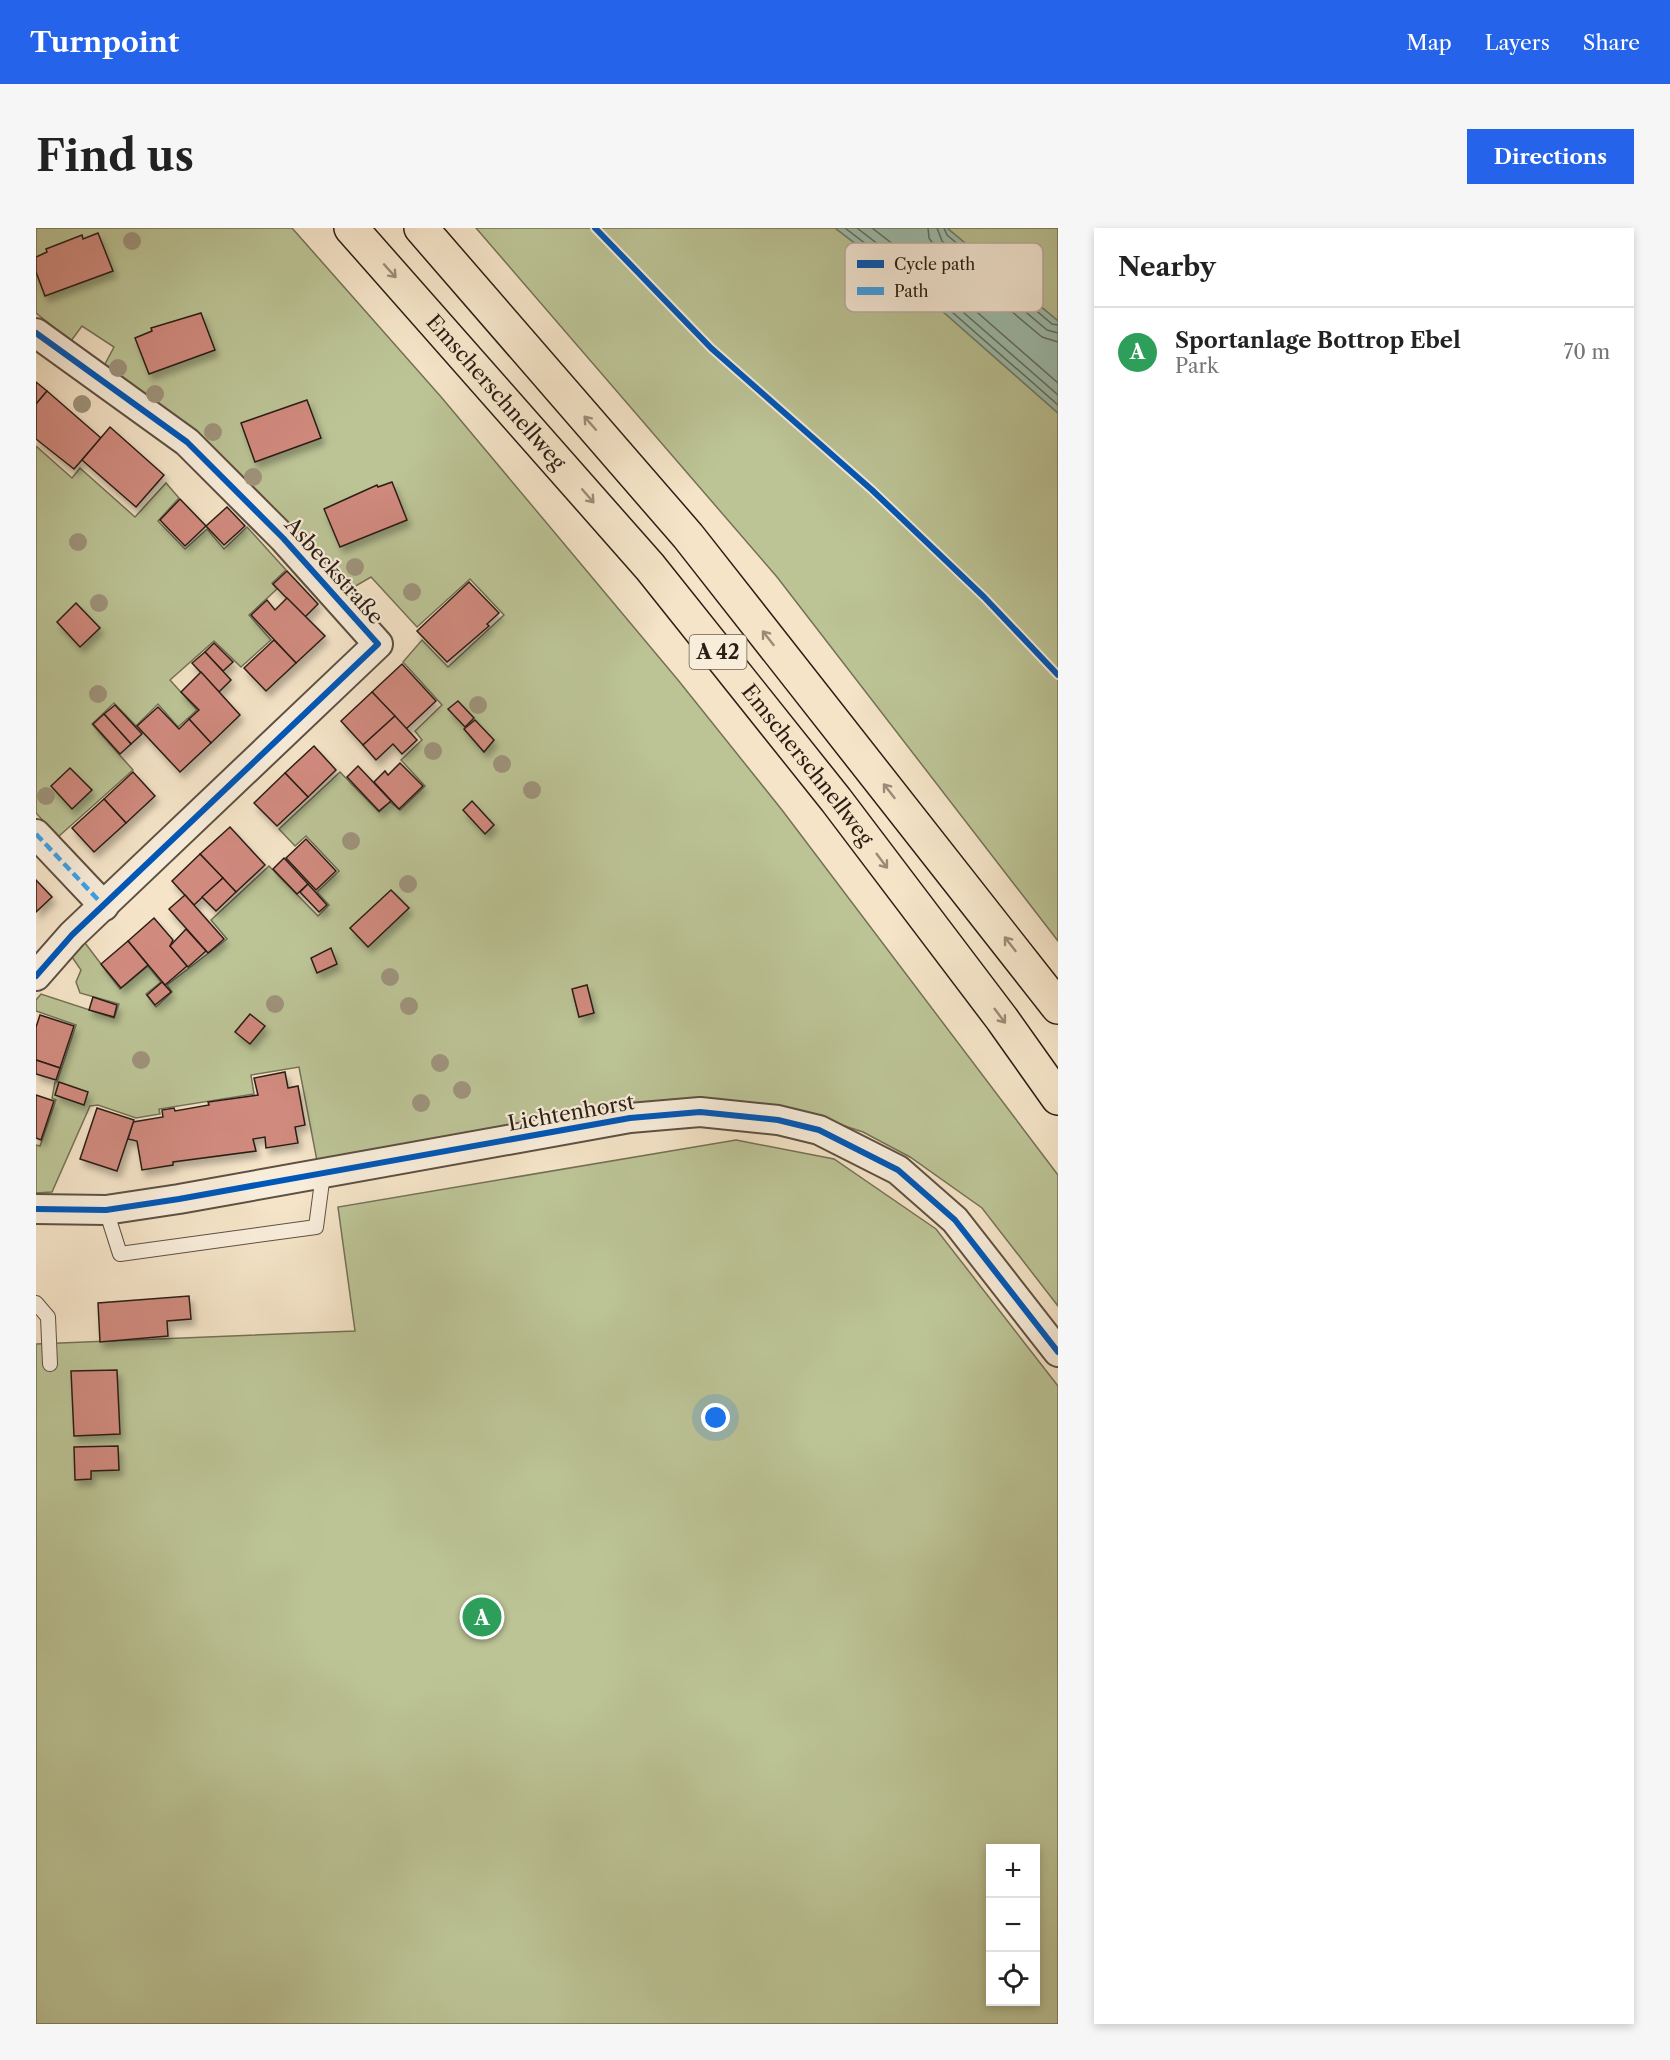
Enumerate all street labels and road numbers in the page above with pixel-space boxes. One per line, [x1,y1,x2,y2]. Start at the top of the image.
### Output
street label: Emscherschnellweg [421,309,572,475]
street label: Asbeckstraße [279,511,389,629]
road number: A 42 [690,635,746,669]
street label: Emscherschnellweg [737,679,880,851]
street label: Lichtenhorst [506,1089,637,1136]

